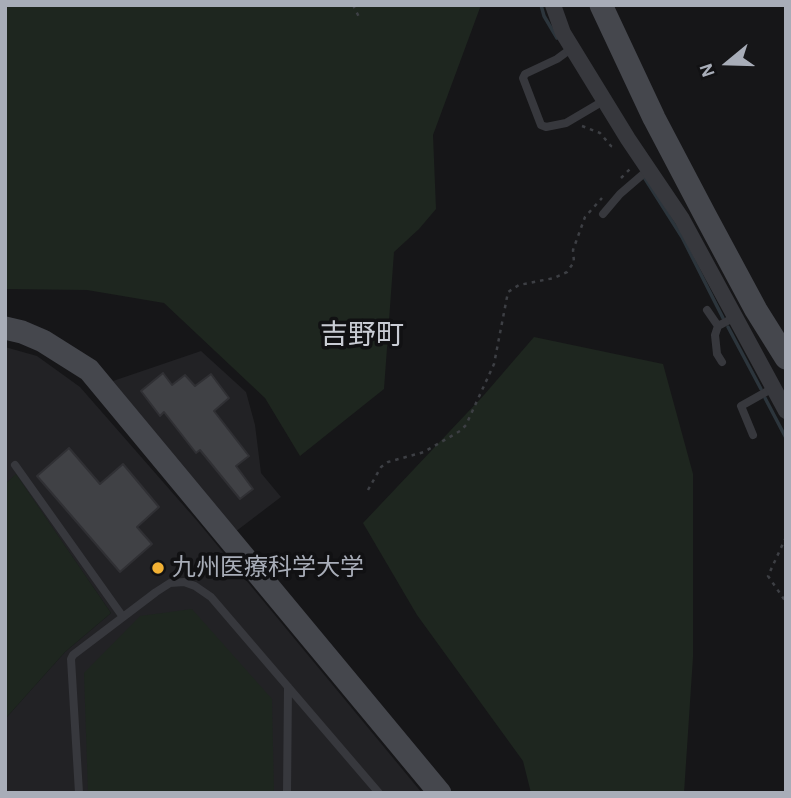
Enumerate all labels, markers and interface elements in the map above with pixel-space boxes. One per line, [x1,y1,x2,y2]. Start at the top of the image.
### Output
north arrow [693,28,763,98]
text: N [697,61,719,79]
district label: 吉野町 [320,319,404,353]
place label: 九州医療科学大学 [172,554,364,582]
marker: 九州医療科学大学 [150,560,166,576]

